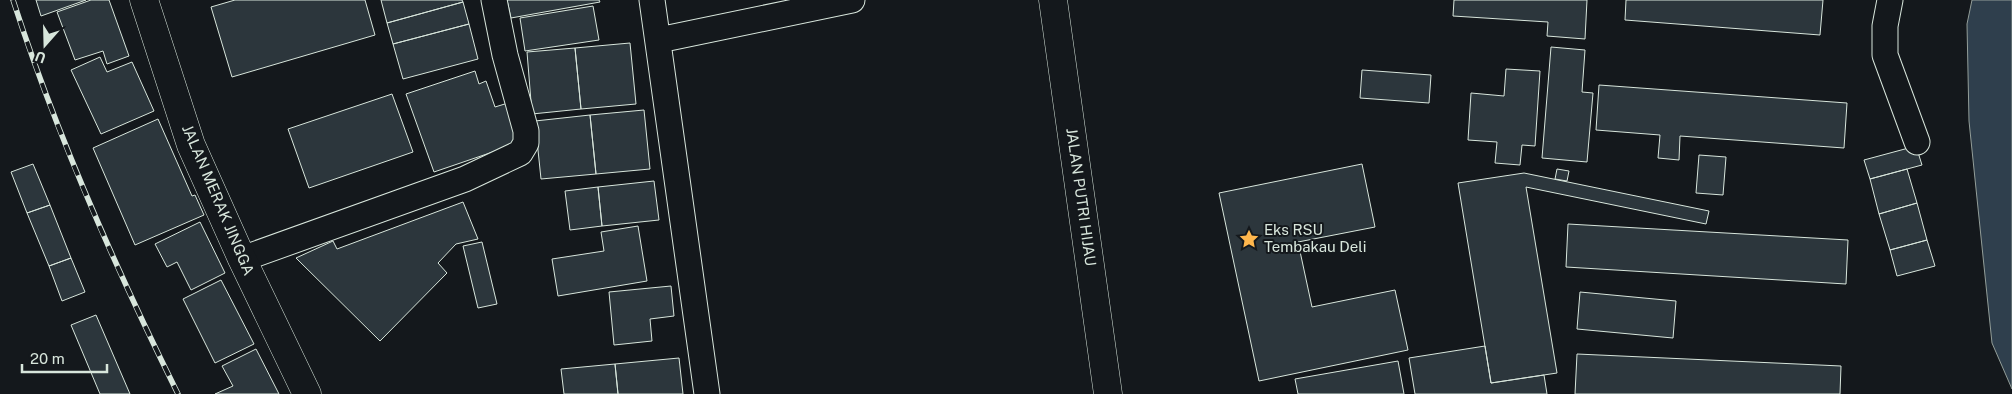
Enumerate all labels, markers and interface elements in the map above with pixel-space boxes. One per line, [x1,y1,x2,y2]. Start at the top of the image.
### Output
north arrow [20,20,70,70]
text: U [33,48,48,66]
street label: JALAN MERAK JINGGA [179,122,258,278]
street label: JALAN PUTRI HIJAU [1063,127,1100,267]
place label: Eks RSU Tembakau Deli [1264,221,1366,255]
place icon: Eks RSU Tembakau Deli [1238,228,1260,250]
scale bar [22,342,108,374]
text: 20 m [30,350,65,367]

